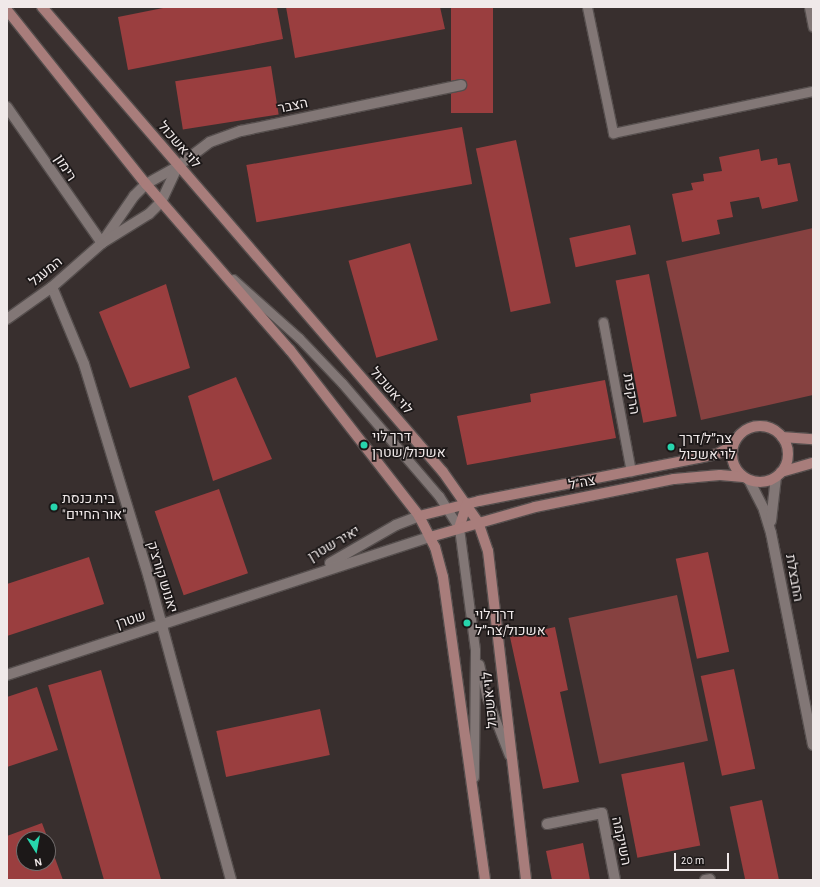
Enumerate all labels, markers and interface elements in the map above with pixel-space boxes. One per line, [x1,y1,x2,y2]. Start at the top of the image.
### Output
street label: הצבר [277,95,309,117]
street label: לוי אשכול [154,118,204,172]
street label: רימון [50,152,80,184]
street label: המעגל [26,254,66,290]
street label: לוי אשכול [366,364,416,418]
street label: הרקפת [619,372,643,416]
place label: דרך לוי אשכול/שטרן [372,429,446,462]
place label: צה״ל/דרך לוי אשכול [679,431,736,464]
marker: דרך לוי אשכול/שטרן [359,440,369,450]
marker: צה״ל/דרך לוי אשכול [666,442,676,452]
street label: צה"ל [567,472,597,494]
place label: בית כנסת "אור החיים" [62,491,126,524]
marker: בית כנסת "אור החיים" [49,502,59,512]
street label: יאיר שטרן [305,522,363,566]
street label: יאנוש קורצ'ק [143,539,181,615]
street label: החבצלת [782,553,806,603]
street label: שטרן [114,607,148,633]
place label: דרך לוי אשכול/צה״ל [475,607,546,640]
marker: דרך לוי אשכול/צה״ל [462,618,472,628]
street label: לוי אשכול [479,671,501,729]
street label: השיקמה [608,815,634,867]
north arrow [16,831,56,871]
scale bar [676,845,731,871]
text: 20 m [681,854,704,866]
text: N [33,856,43,868]

